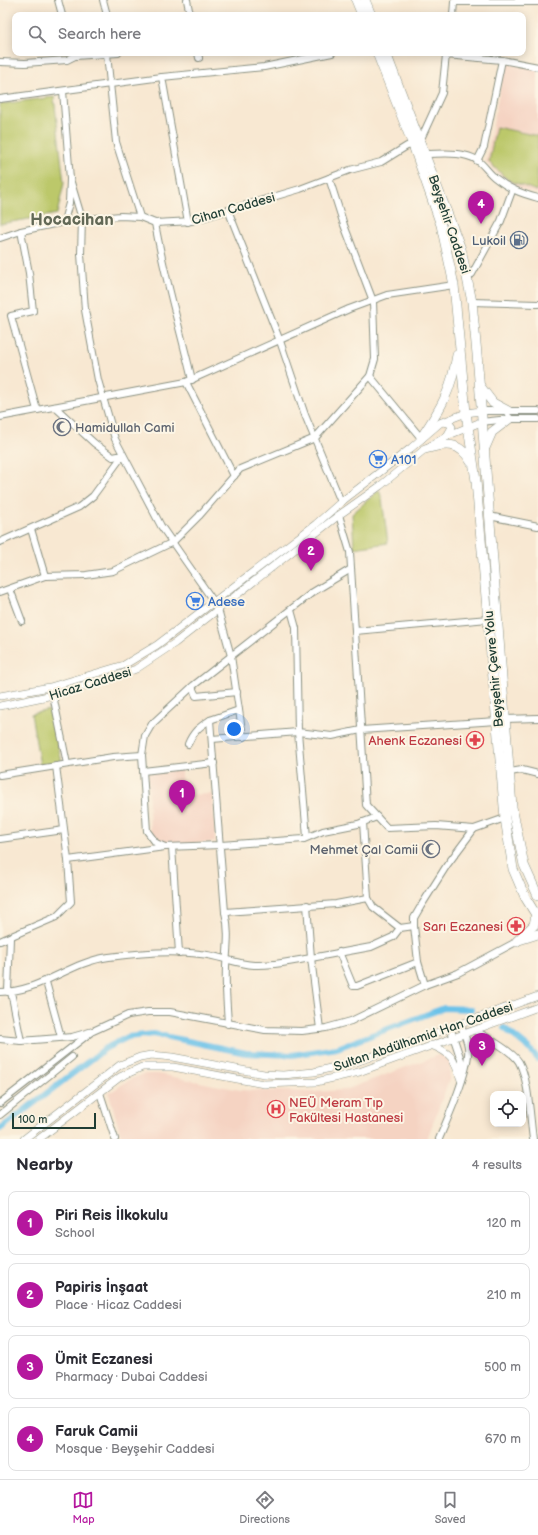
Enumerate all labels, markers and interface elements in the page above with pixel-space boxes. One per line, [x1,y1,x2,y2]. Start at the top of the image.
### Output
search box [12,12,526,56]
icon: search [26,23,48,45]
text: Search here [58,25,141,44]
street label: Beyşehir Caddesi [425,173,473,276]
street label: Cihan Caddesi [190,189,277,229]
pin: 4 [468,191,494,224]
district label: Hocacihan [30,210,114,230]
fuel station icon: Lukoil [509,230,529,250]
place label: Lukoil [472,233,506,249]
mosque icon: Hamidullah Cami [52,417,72,437]
place label: Hamidullah Cami [75,420,175,436]
supermarket icon: A101 [368,449,388,469]
place label: A101 [391,452,417,468]
pin: 2 [298,538,324,571]
supermarket icon: Adese [185,591,205,611]
place label: Adese [208,594,245,610]
street label: Beyşehir Çevre Yolu [481,610,507,728]
street label: Hicaz Caddesi [47,664,133,704]
your location [224,719,244,739]
pharmacy icon: Ahenk Eczanesi [465,730,485,750]
place label: Ahenk Eczanesi [369,733,462,749]
pin: 1 [169,780,195,813]
mosque icon: Mehmet Çal Camii [421,839,441,859]
place label: Mehmet Çal Camii [309,842,418,858]
pharmacy icon: Sarı Eczanesi [506,916,526,936]
place label: Sarı Eczanesi [423,919,503,935]
street label: Sultan Abdülhamid Han Caddesi [332,999,515,1075]
pin: 3 [469,1033,495,1066]
map controls [490,1091,526,1127]
button: locate [490,1091,526,1127]
place label: NEÜ Meram Tıp Fakültesi Hastanesi [289,1095,403,1126]
hospital icon: NEÜ Meram Tıp Fakültesi Hastanesi [266,1099,286,1119]
scale bar [12,1111,96,1130]
text: 100 m [18,1113,47,1126]
text: Nearby [16,1155,73,1175]
text: 4 results [472,1157,522,1173]
text: Piri Reis İlkokulu [55,1206,168,1225]
text: 1 [27,1215,33,1231]
text: 120 m [486,1215,521,1231]
text: School [55,1225,95,1241]
text: Papiris İnşaat [55,1278,148,1297]
text: 2 [26,1287,34,1303]
text: 210 m [487,1287,521,1303]
text: Place · Hicaz Caddesi [55,1297,182,1313]
text: Ümit Eczanesi [55,1350,153,1369]
text: 3 [26,1359,34,1375]
text: 500 m [484,1359,521,1375]
text: Pharmacy · Dubai Caddesi [55,1369,208,1385]
text: Faruk Camii [55,1422,138,1441]
text: 4 [26,1431,34,1447]
text: 670 m [485,1431,521,1447]
text: Mosque · Beyşehir Caddesi [55,1441,215,1457]
tab: Map [72,1489,95,1526]
tab: Directions [239,1489,290,1526]
tab: Saved [435,1489,466,1526]

